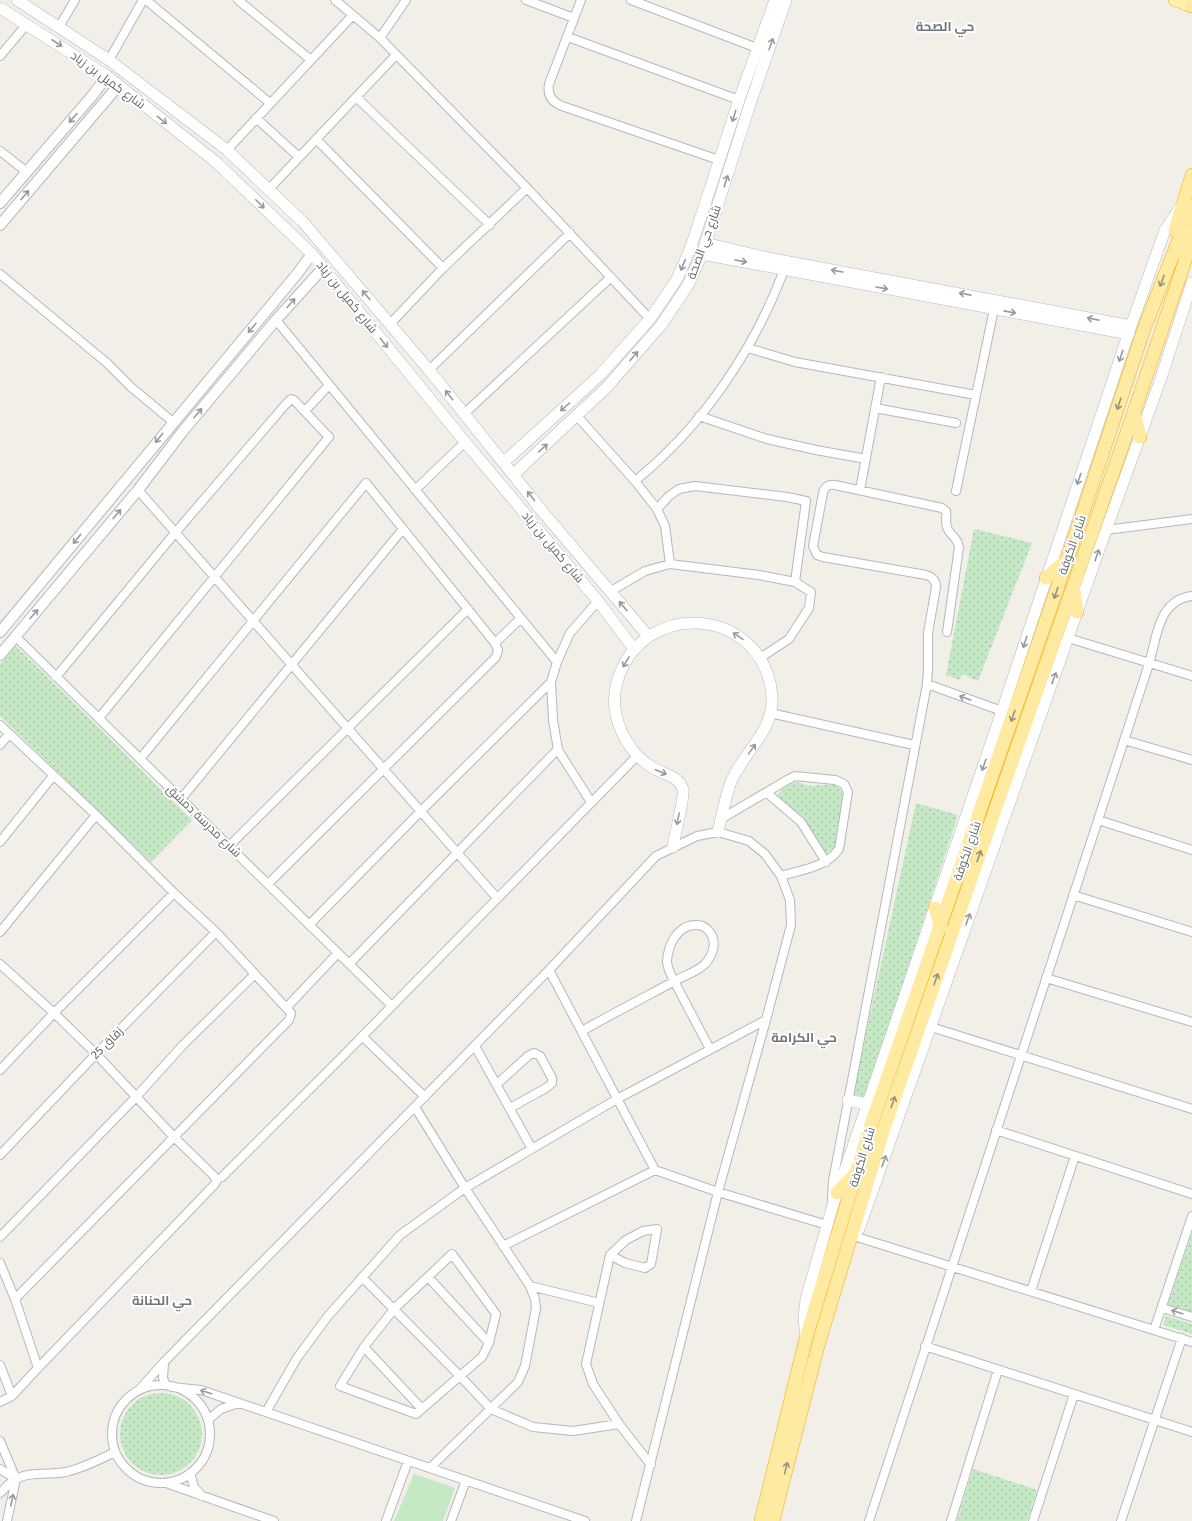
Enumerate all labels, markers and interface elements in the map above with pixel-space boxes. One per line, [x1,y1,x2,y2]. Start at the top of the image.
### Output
district label: حي الصحة [916,19,974,38]
one-way arrow [768,38,775,51]
one-way arrow [51,40,63,48]
street label: شارع كميل بن زياد [67,48,148,113]
one-way arrow [729,109,737,121]
one-way arrow [69,112,78,123]
one-way arrow [156,116,167,124]
one-way arrow [723,175,730,188]
one-way arrow [21,190,30,200]
one-way arrow [256,199,265,209]
street label: شارع حي الصحة [684,203,727,282]
one-way arrow [734,257,747,265]
street label: شارع كميل بن زياد [313,258,380,336]
one-way arrow [679,259,686,271]
one-way arrow [831,266,844,274]
one-way arrow [1158,274,1166,286]
one-way arrow [875,285,888,293]
one-way arrow [361,290,371,300]
one-way arrow [959,290,972,298]
one-way arrow [287,298,296,308]
one-way arrow [1003,308,1016,316]
one-way arrow [1086,314,1099,322]
one-way arrow [247,322,256,333]
one-way arrow [379,338,388,348]
one-way arrow [1117,349,1124,362]
one-way arrow [630,350,639,361]
one-way arrow [444,390,453,401]
one-way arrow [1115,397,1123,409]
one-way arrow [559,403,570,412]
one-way arrow [194,407,203,418]
one-way arrow [155,433,164,444]
one-way arrow [537,443,548,452]
one-way arrow [1075,472,1083,484]
one-way arrow [527,490,535,501]
one-way arrow [113,509,122,519]
street label: شارع كميل بن زياد [518,509,587,586]
street label: شارع الكوفة [1055,513,1090,577]
one-way arrow [72,533,81,544]
one-way arrow [1094,549,1101,562]
one-way arrow [1051,587,1059,599]
one-way arrow [619,601,628,612]
one-way arrow [29,609,38,619]
one-way arrow [732,632,743,640]
one-way arrow [1021,635,1028,648]
one-way arrow [621,656,629,668]
one-way arrow [1051,672,1058,685]
one-way arrow [960,693,972,701]
one-way arrow [1009,710,1017,722]
one-way arrow [748,744,756,755]
one-way arrow [979,759,987,771]
one-way arrow [654,768,666,776]
street label: شارع مدرسة دمشق [163,782,244,861]
one-way arrow [674,812,682,825]
street label: شارع الكوفة [950,819,985,883]
one-way arrow [976,850,983,863]
one-way arrow [965,914,973,926]
one-way arrow [933,974,941,986]
street label: زقاق 25 [88,1024,126,1062]
district label: حي الكرامة [771,1030,837,1049]
one-way arrow [890,1096,898,1108]
street label: شارع الكوفة [846,1125,879,1189]
one-way arrow [880,1155,888,1167]
district label: حي الحنانة [132,1293,192,1312]
one-way arrow [1171,1308,1184,1315]
one-way arrow [200,1387,212,1395]
one-way arrow [783,1462,790,1475]
one-way arrow [8,1494,16,1507]

